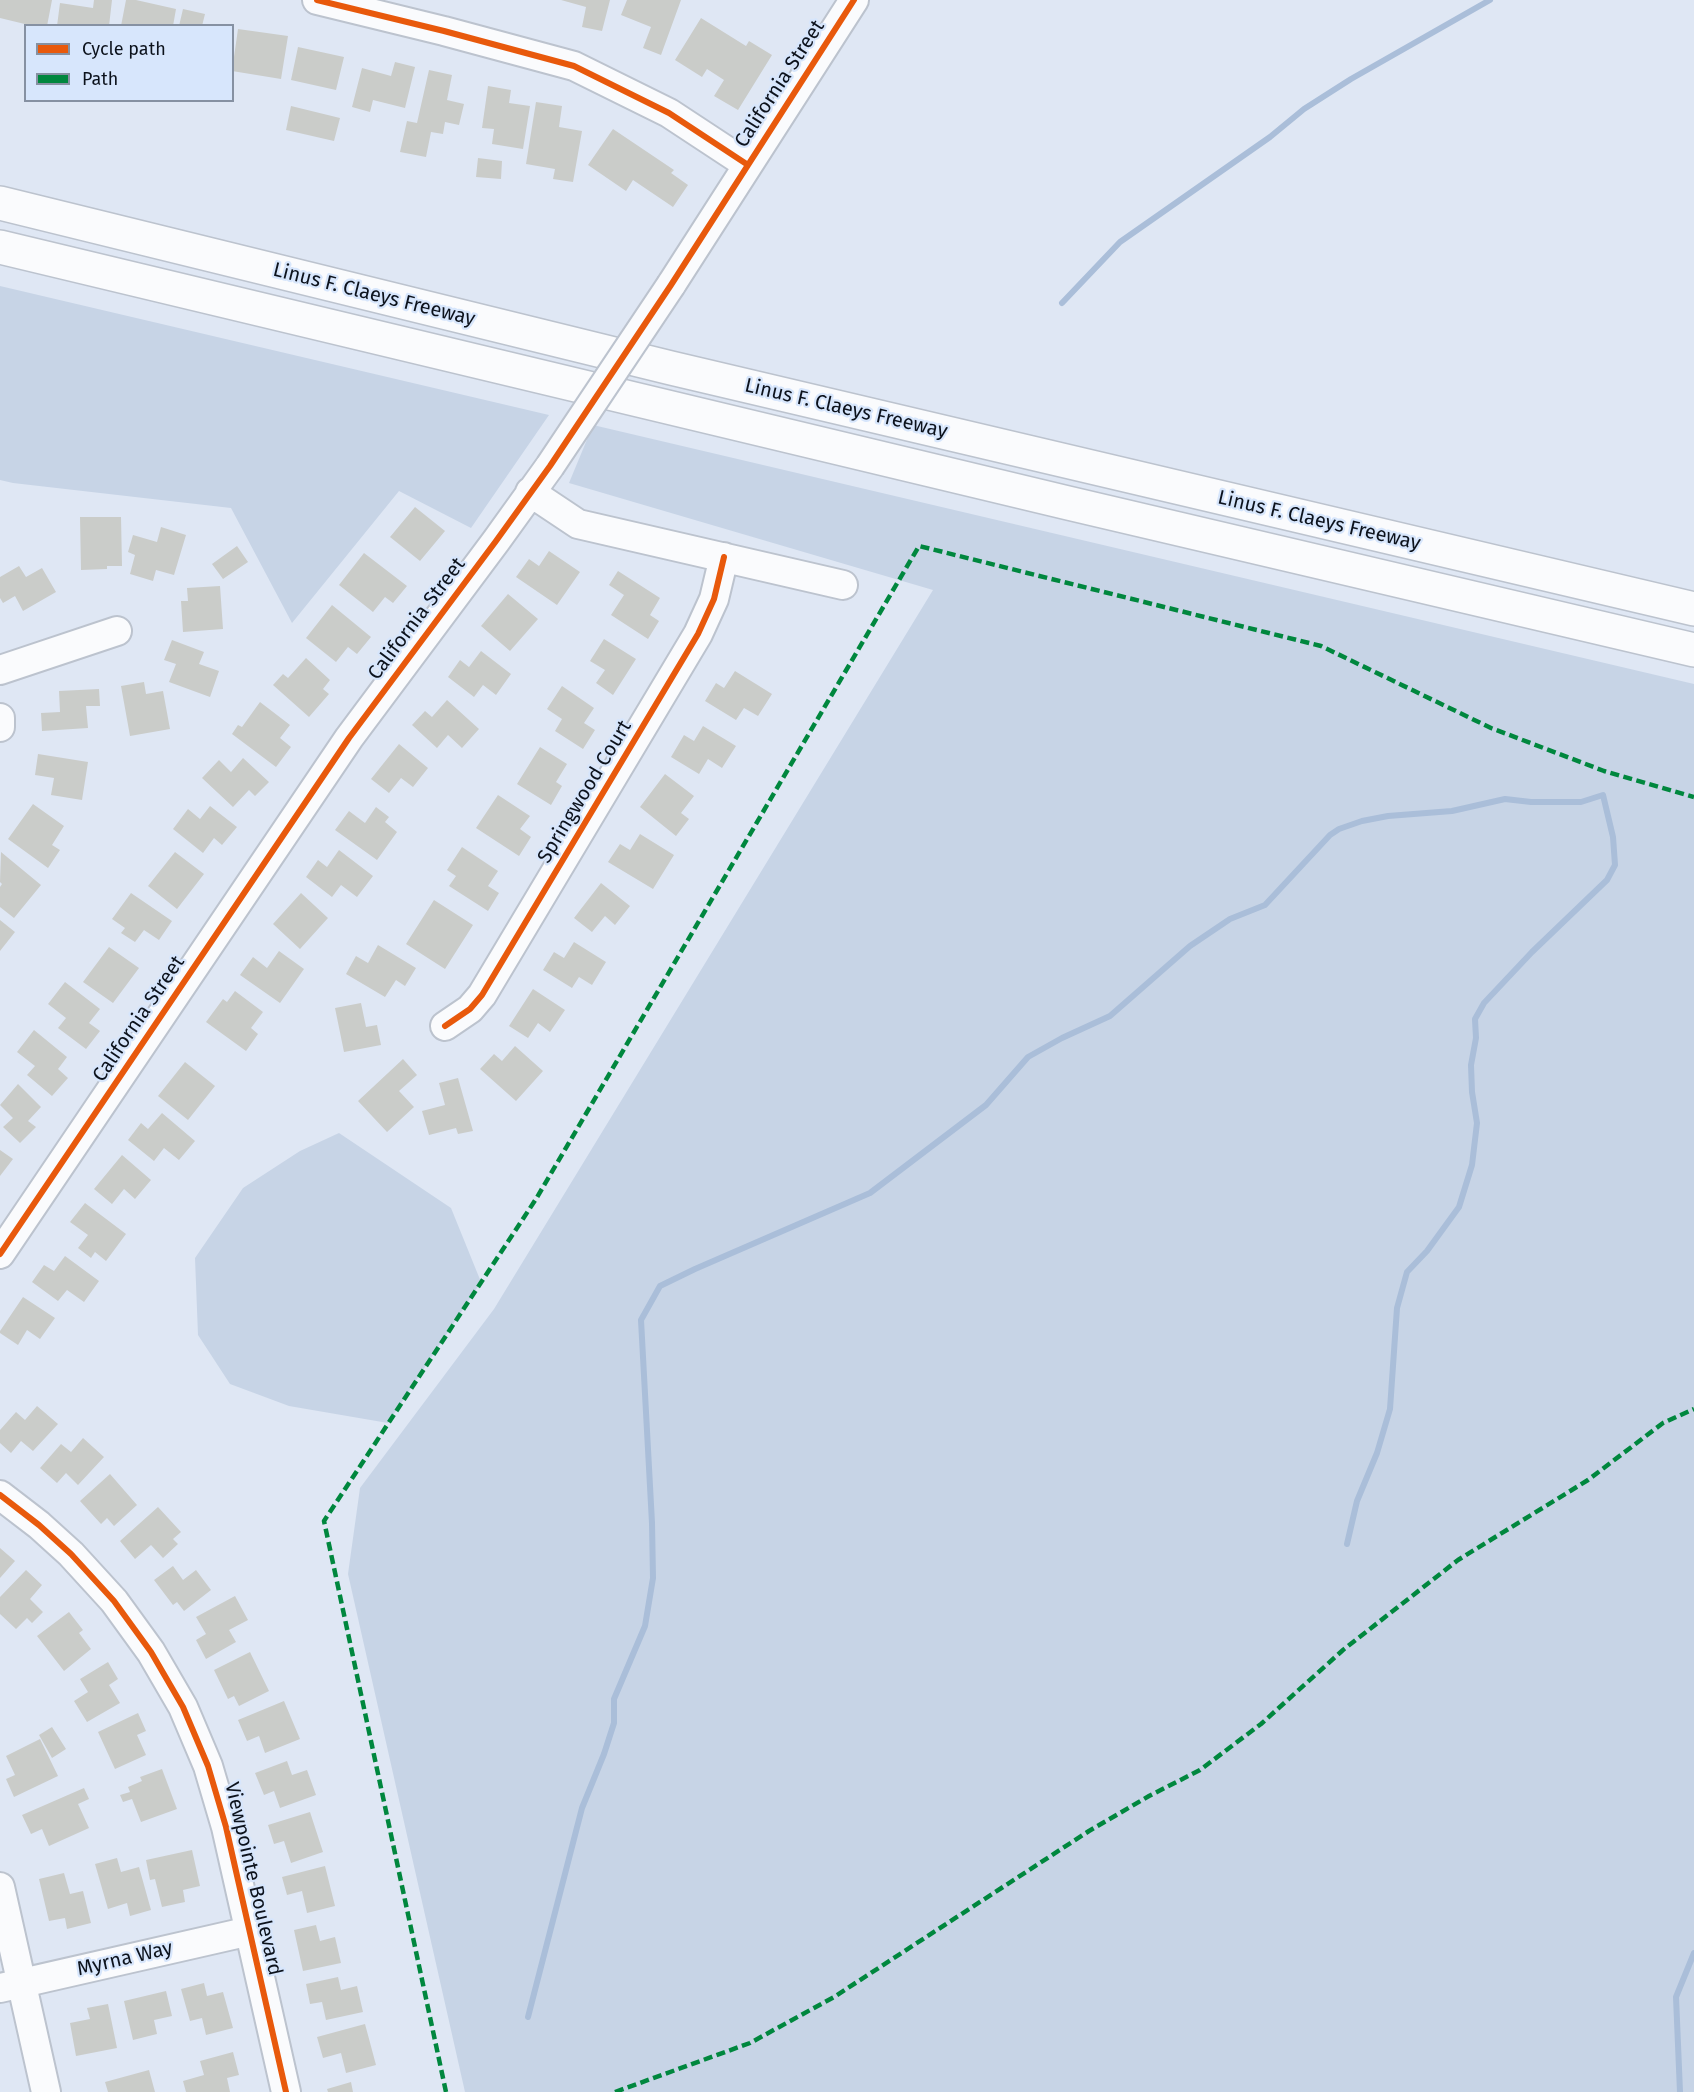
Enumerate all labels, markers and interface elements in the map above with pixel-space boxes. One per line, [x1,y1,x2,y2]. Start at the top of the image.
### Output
street label: California Street [730,16,830,152]
legend [24,24,234,102]
text: Cycle path [82,38,166,60]
text: Path [82,68,118,90]
street label: Linus F. Claeys Freeway [271,258,477,332]
street label: Linus F. Claeys Freeway [742,374,950,444]
street label: Linus F. Claeys Freeway [1215,486,1423,556]
street label: California Street [363,553,471,685]
street label: Springwood Court [533,716,637,868]
street label: California Street [88,951,190,1087]
street label: Viewpointe Boulevard [219,1780,287,1978]
street label: Myrna Way [75,1936,175,1982]

